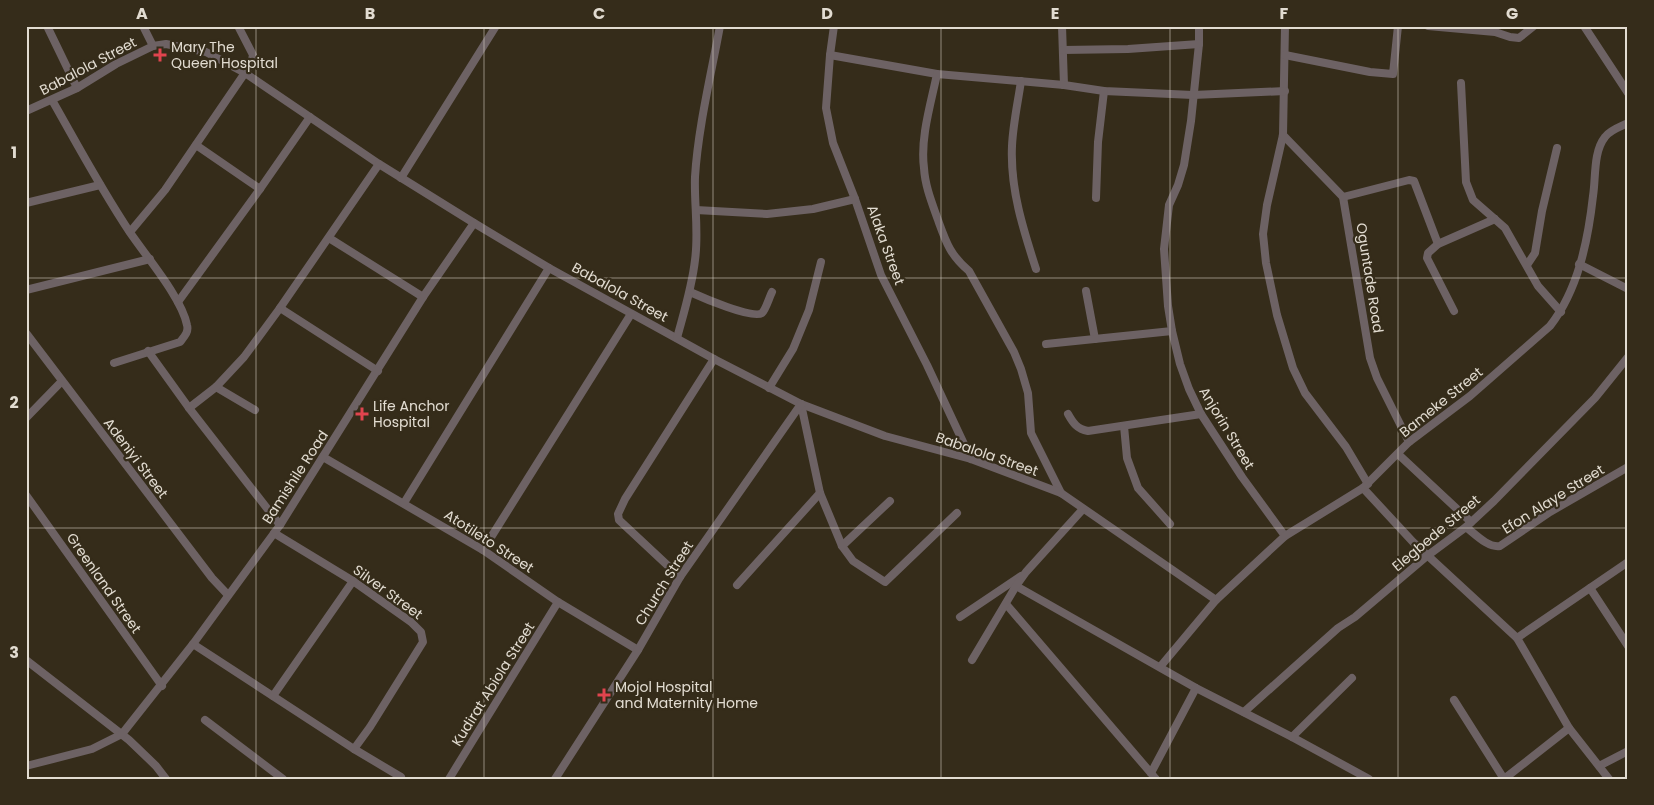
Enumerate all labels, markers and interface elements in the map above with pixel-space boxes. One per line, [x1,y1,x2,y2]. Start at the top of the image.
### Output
text: A [136,2,148,25]
text: B [365,2,375,25]
text: C [593,2,605,25]
text: D [821,2,833,25]
text: E [1051,2,1059,25]
text: F [1280,2,1289,25]
text: G [1506,2,1518,25]
street label: Babalola Street [36,32,140,100]
place label: Mary The Queen Hospital [171,37,278,73]
marker: Mary The Queen Hospital [153,48,167,62]
text: 1 [11,141,17,164]
street label: Alaka Street [862,202,910,288]
street label: Oguntade Road [1351,222,1389,334]
street label: Babalola Street [568,257,672,327]
street label: Bameke Street [1395,362,1487,442]
street label: Anjorin Street [1194,383,1260,473]
text: 2 [9,391,19,414]
place label: Life Anchor Hospital [373,396,450,432]
marker: Life Anchor Hospital [355,407,369,421]
street label: Adeniyi Street [99,414,173,502]
street label: Bamishile Road [257,426,333,528]
street label: Babalola Street [933,427,1041,481]
street label: Efon Alaye Street [1498,459,1608,539]
street label: Elegbede Street [1388,490,1484,576]
street label: Atotileto Street [440,505,538,577]
street label: Greenland Street [62,529,146,637]
street label: Church Street [630,537,698,629]
street label: Silver Street [349,560,427,624]
street label: Kudirat Abiola Street [447,618,539,750]
text: 3 [9,641,19,664]
place label: Mojol Hospital and Maternity Home [615,677,758,713]
marker: Mojol Hospital and Maternity Home [597,688,611,702]

